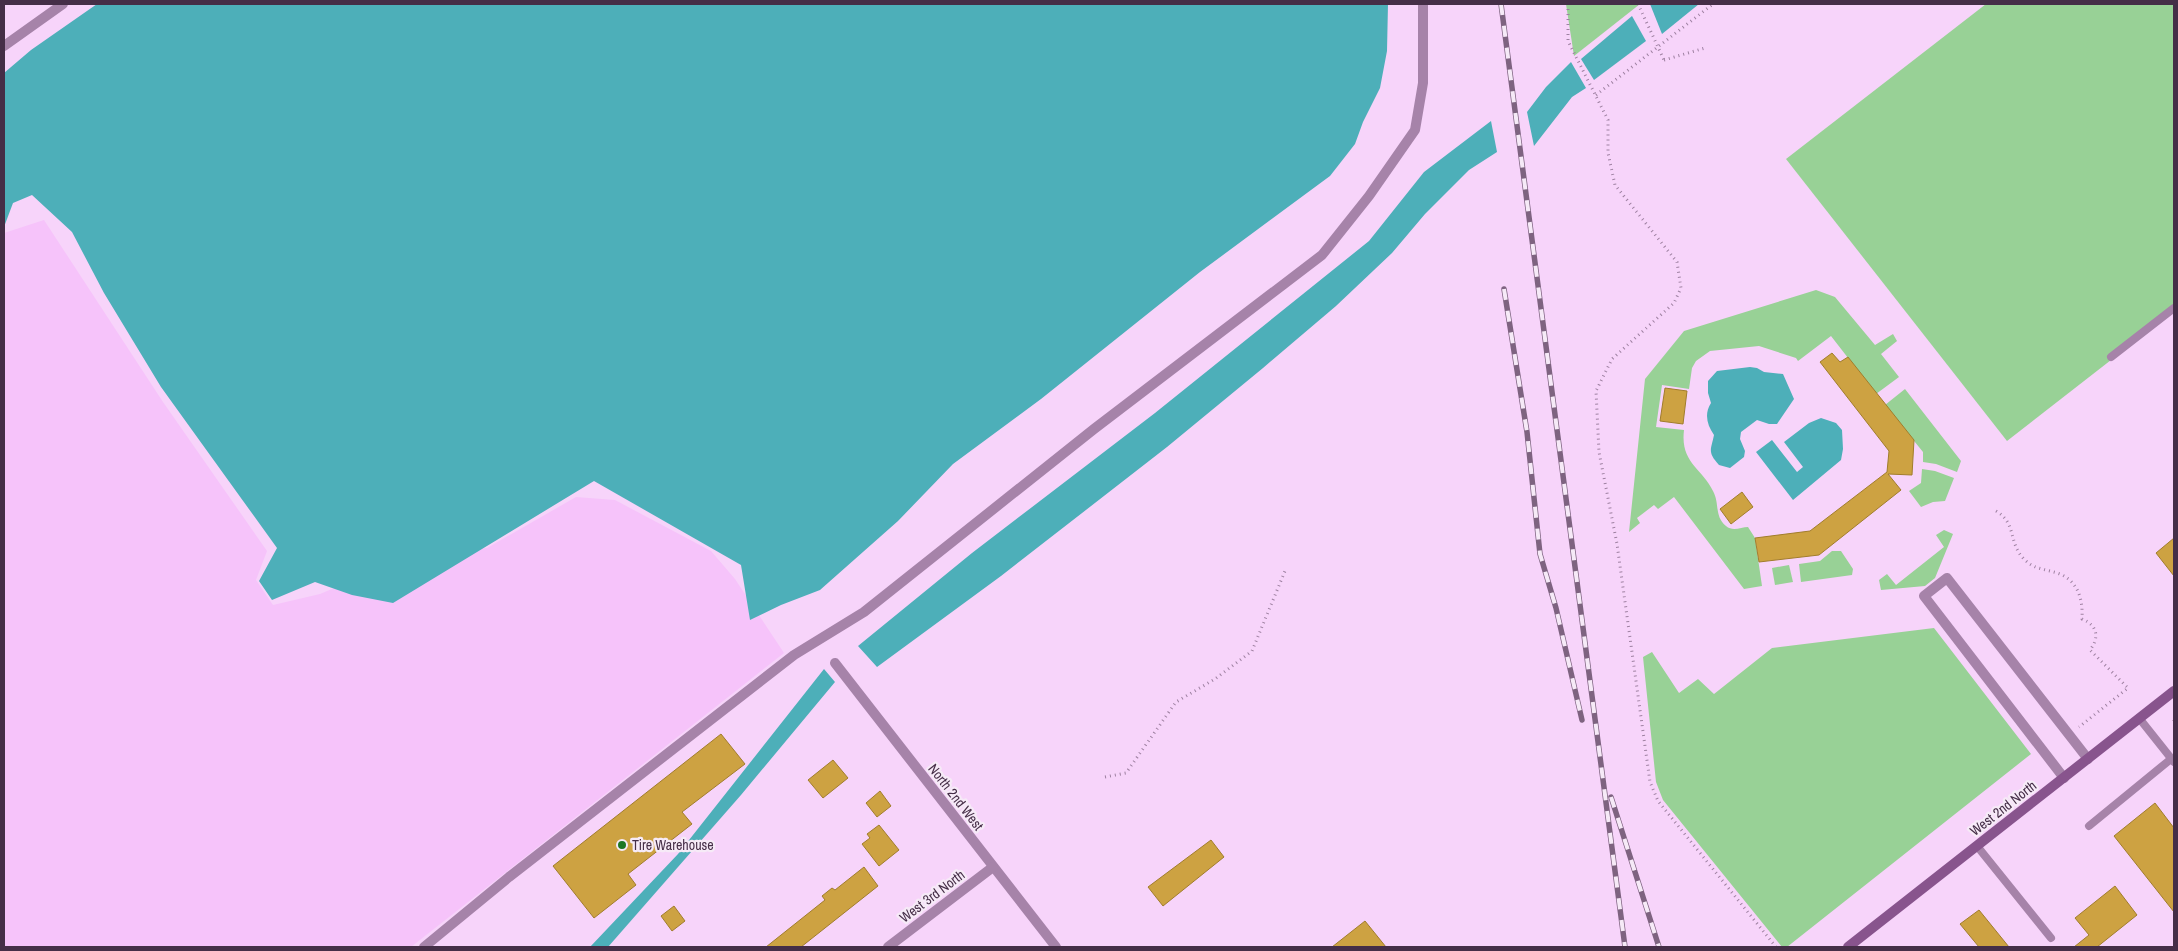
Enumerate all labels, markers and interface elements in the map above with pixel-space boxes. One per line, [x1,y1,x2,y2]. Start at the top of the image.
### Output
street label: North 2nd West [924,760,988,834]
street label: West 2nd North [1966,776,2040,840]
place label: Tire Warehouse [632,836,714,854]
marker: Tire Warehouse [616,839,628,851]
street label: West 3rd North [896,866,968,926]

